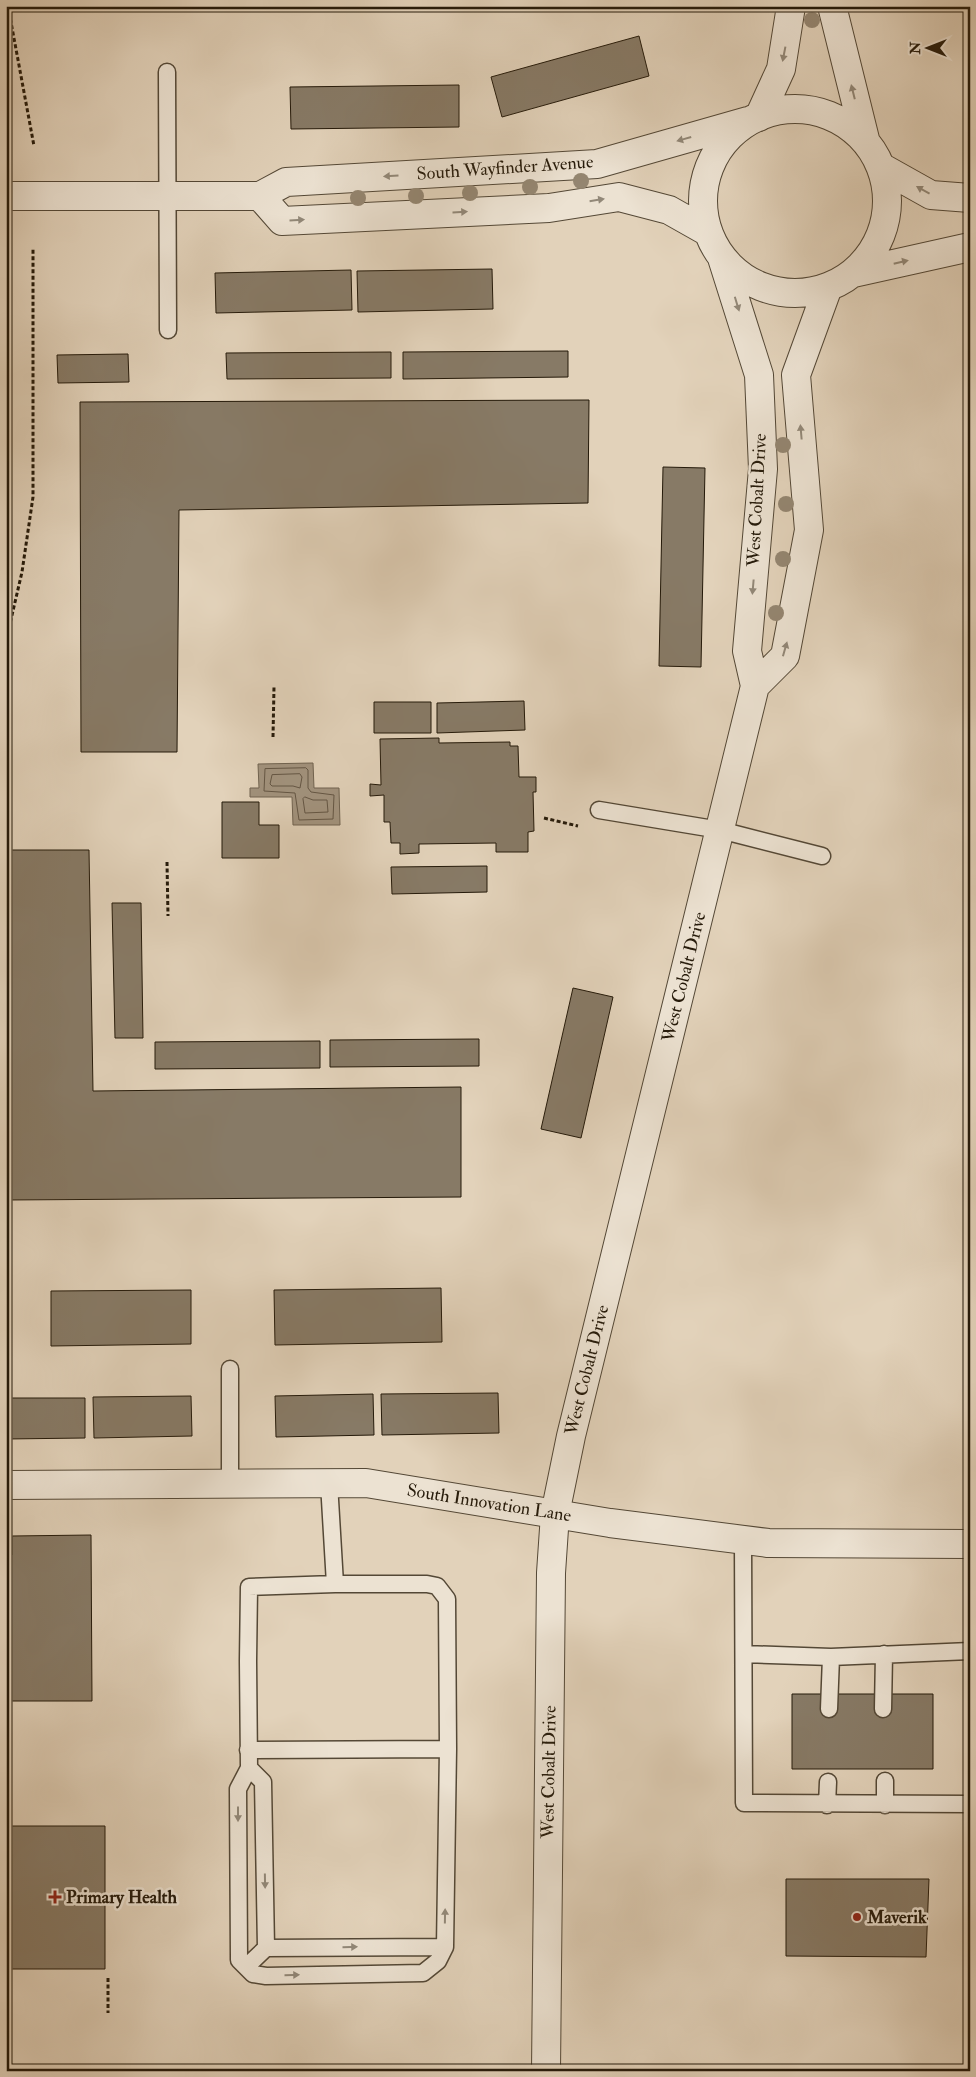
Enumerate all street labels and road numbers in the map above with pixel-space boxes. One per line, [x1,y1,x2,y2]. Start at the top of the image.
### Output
street label: South Wayfinder Avenue [416,150,595,186]
street label: West Cobalt Drive [742,432,772,568]
street label: West Cobalt Drive [656,909,711,1045]
street label: West Cobalt Drive [559,1302,614,1438]
street label: South Innovation Lane [405,1479,573,1527]
street label: West Cobalt Drive [536,1705,562,1840]

